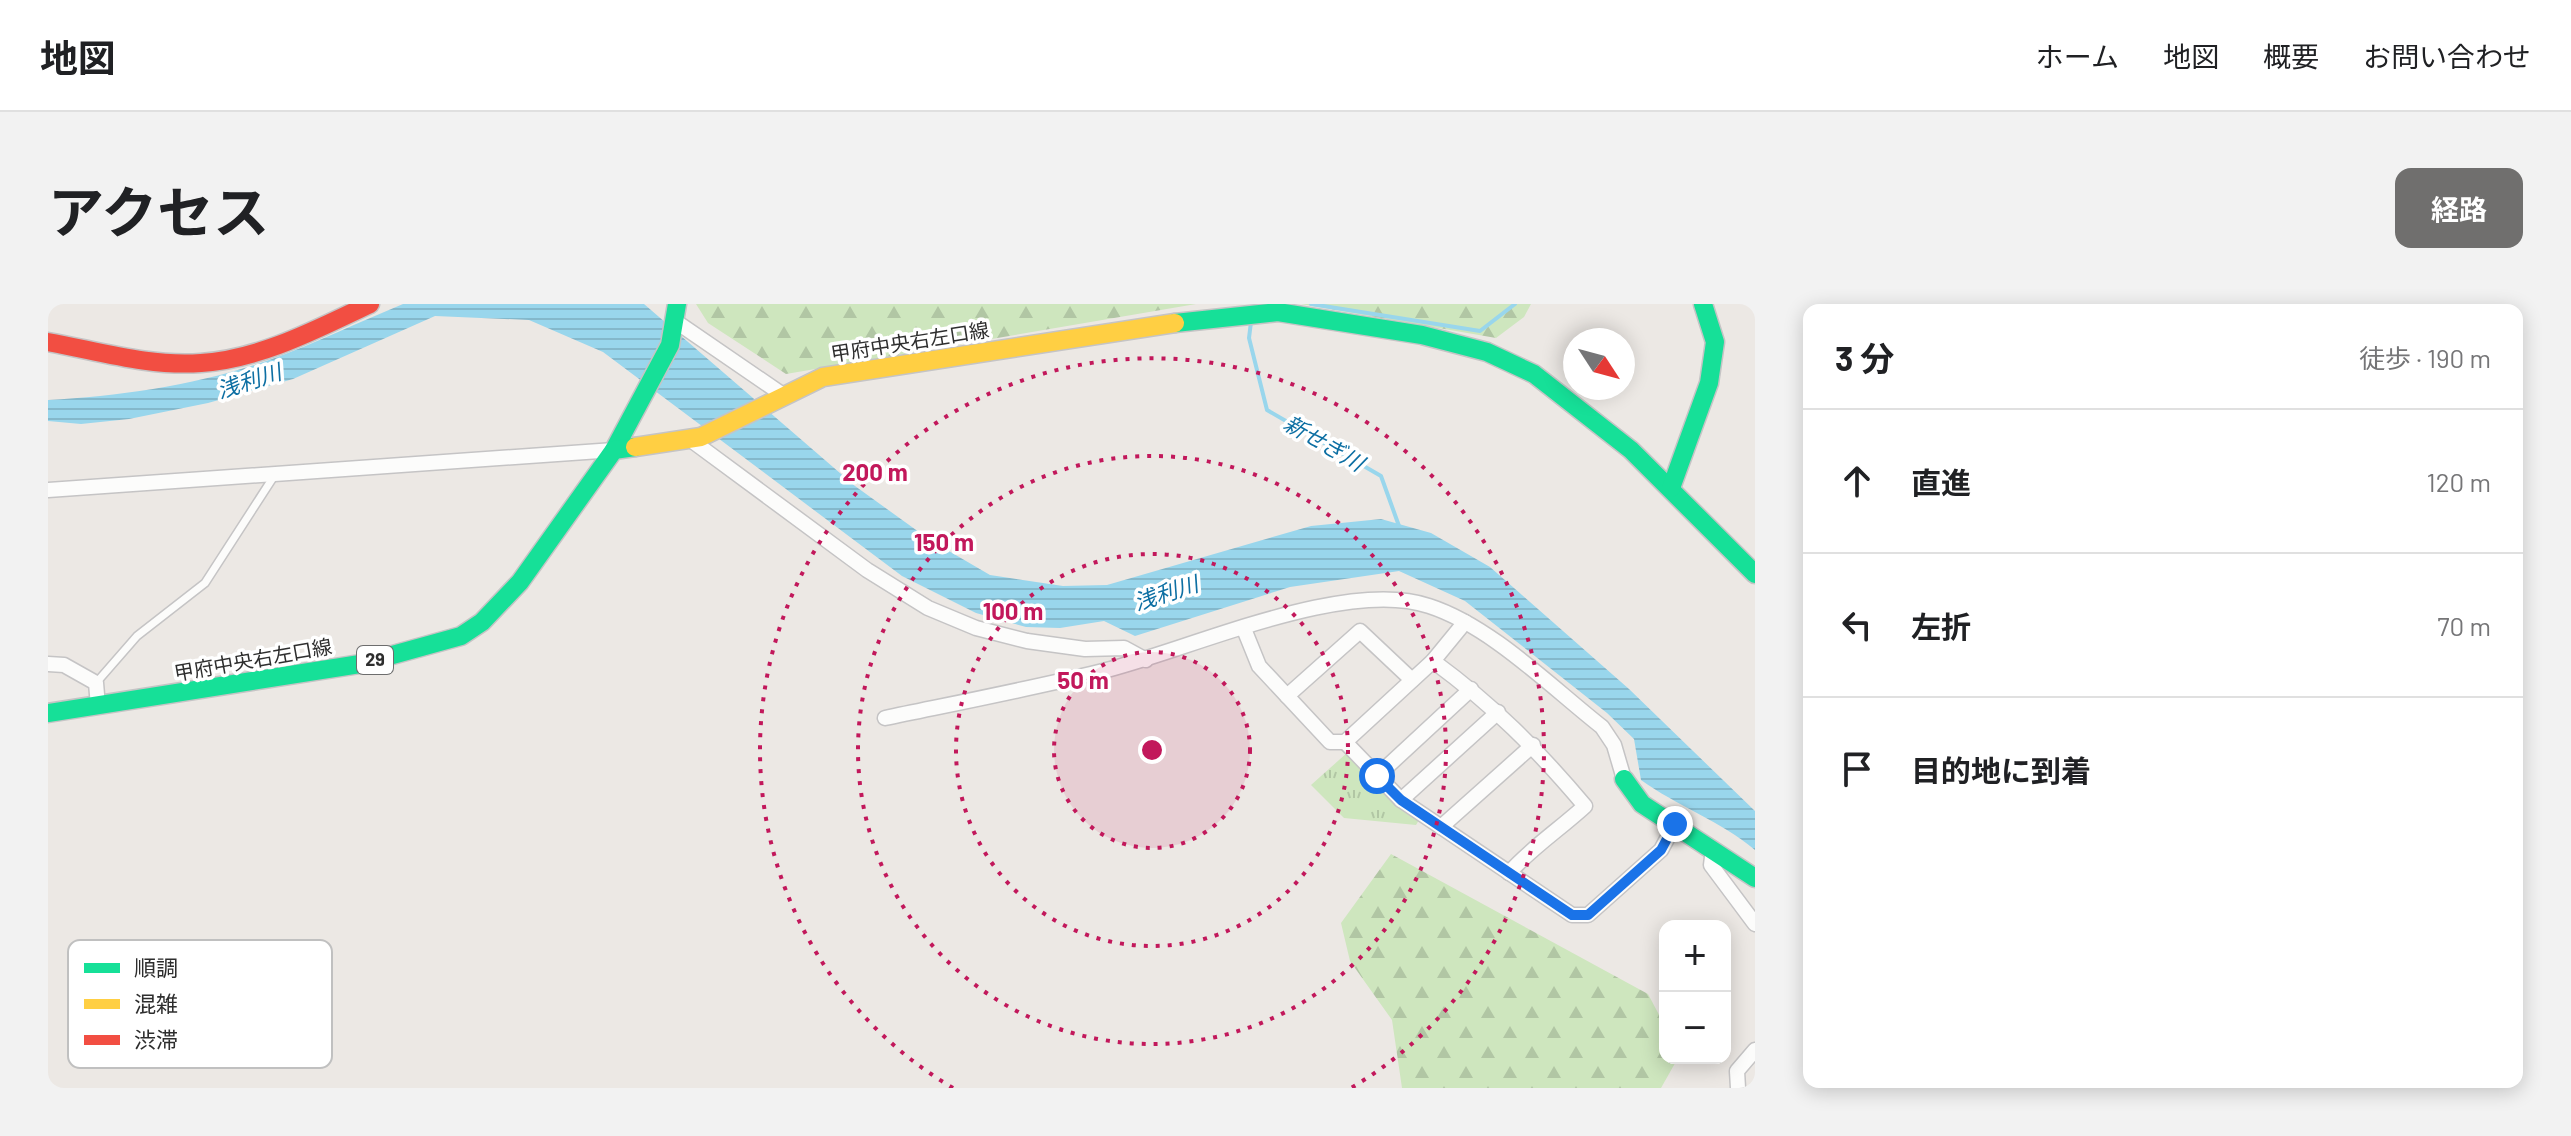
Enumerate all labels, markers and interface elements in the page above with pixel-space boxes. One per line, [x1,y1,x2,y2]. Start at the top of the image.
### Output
text: 地図 [40,34,116,80]
text: ホーム [2036,39,2119,73]
text: 地図 [2163,39,2219,73]
text: 概要 [2263,39,2319,73]
text: お問い合わせ [2363,39,2531,73]
button: 経路 [2395,168,2523,248]
text: アクセス [48,177,269,244]
street label: 甲府中央右左口線 [829,317,991,365]
north arrow [1563,328,1635,400]
text: 3 分 [1835,337,1894,378]
text: 徒歩 · 190 m [2359,342,2491,373]
water label: 浅利川 [213,357,286,403]
water label: 新せぎ川 [1280,409,1371,476]
text: 200 m [842,457,908,486]
icon: ahead [1835,459,1879,503]
text: 直進 [1911,464,1971,500]
text: 120 m [2427,466,2491,497]
text: 150 m [914,527,974,556]
water label: 浅利川 [1130,569,1203,615]
text: 100 m [983,596,1043,625]
icon: left [1835,603,1879,647]
text: 左折 [1911,608,1971,644]
text: 70 m [2437,610,2491,641]
street label: 甲府中央右左口線 [172,633,334,685]
road number: 29 [357,646,393,674]
text: 50 m [1057,665,1109,694]
centre of rings [1138,736,1166,764]
icon: arrive [1835,747,1879,791]
text: 目的地に到着 [1911,752,2091,788]
route start [1359,758,1395,794]
route end [1657,806,1693,842]
map controls [1659,920,1731,1064]
button: + [1659,920,1731,992]
legend [68,940,332,1068]
text: 順調 [134,954,178,980]
text: 混雑 [134,990,178,1016]
button: − [1659,992,1731,1064]
text: 渋滞 [134,1026,178,1052]

